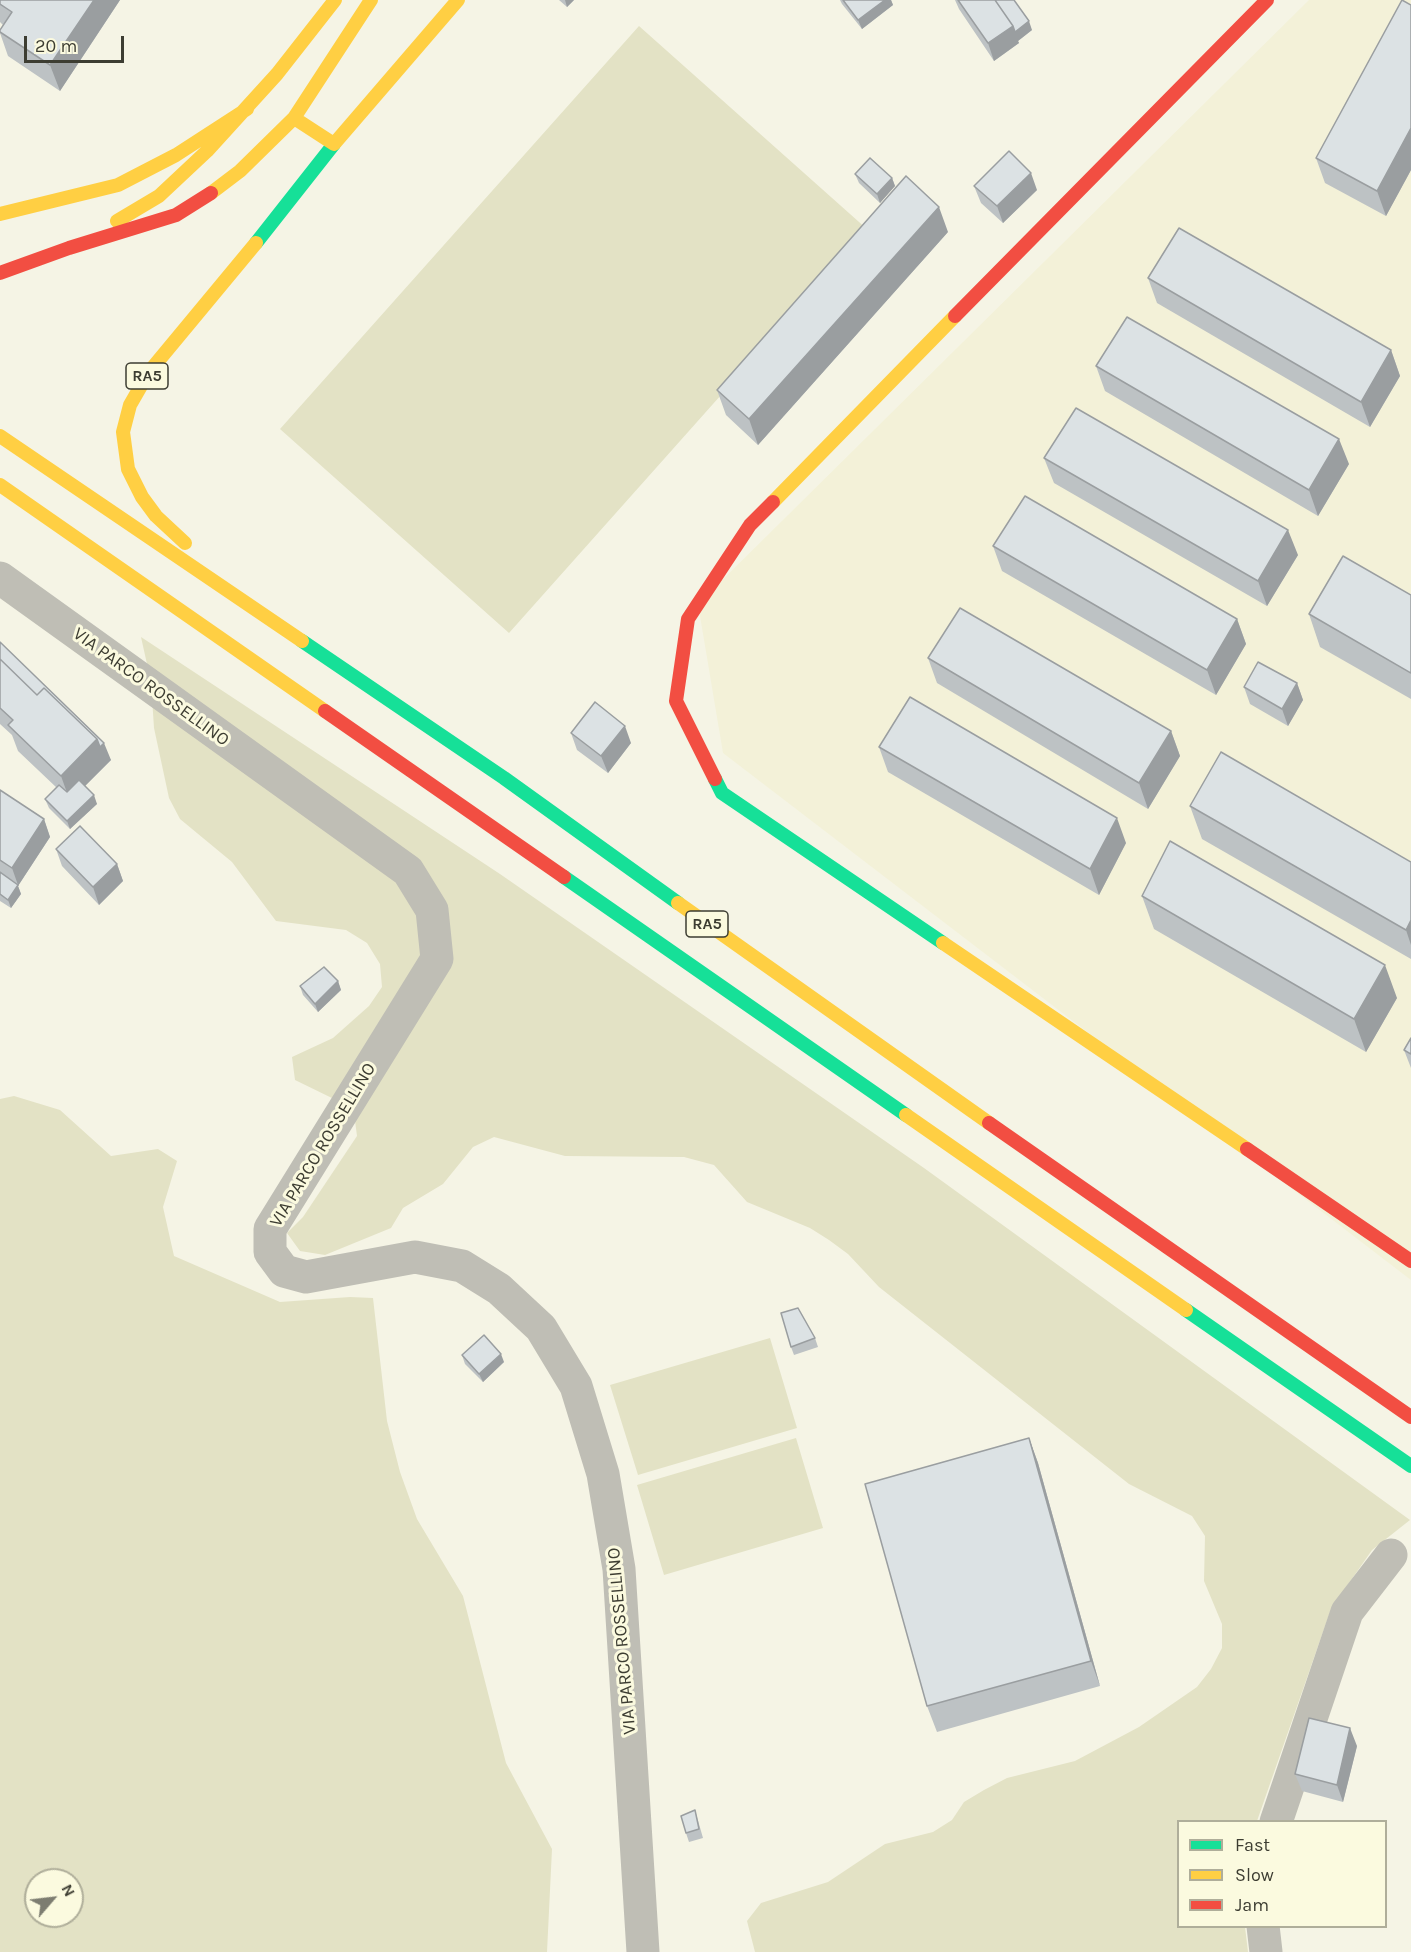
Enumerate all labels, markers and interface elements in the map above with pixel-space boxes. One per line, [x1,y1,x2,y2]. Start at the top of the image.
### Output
scale bar [27,24,128,62]
text: 20 m [35,35,77,57]
road number: RA5 [126,363,168,389]
street label: VIA PARCO ROSSELLINO [69,623,233,751]
road number: RA5 [686,911,728,937]
street label: VIA PARCO ROSSELLINO [265,1059,381,1231]
street label: VIA PARCO ROSSELLINO [603,1547,641,1735]
legend [1177,1820,1387,1928]
text: Fast [1235,1834,1270,1856]
text: Slow [1235,1864,1274,1886]
north arrow [24,1868,84,1928]
text: N [57,1881,80,1900]
text: Jam [1235,1894,1269,1916]

